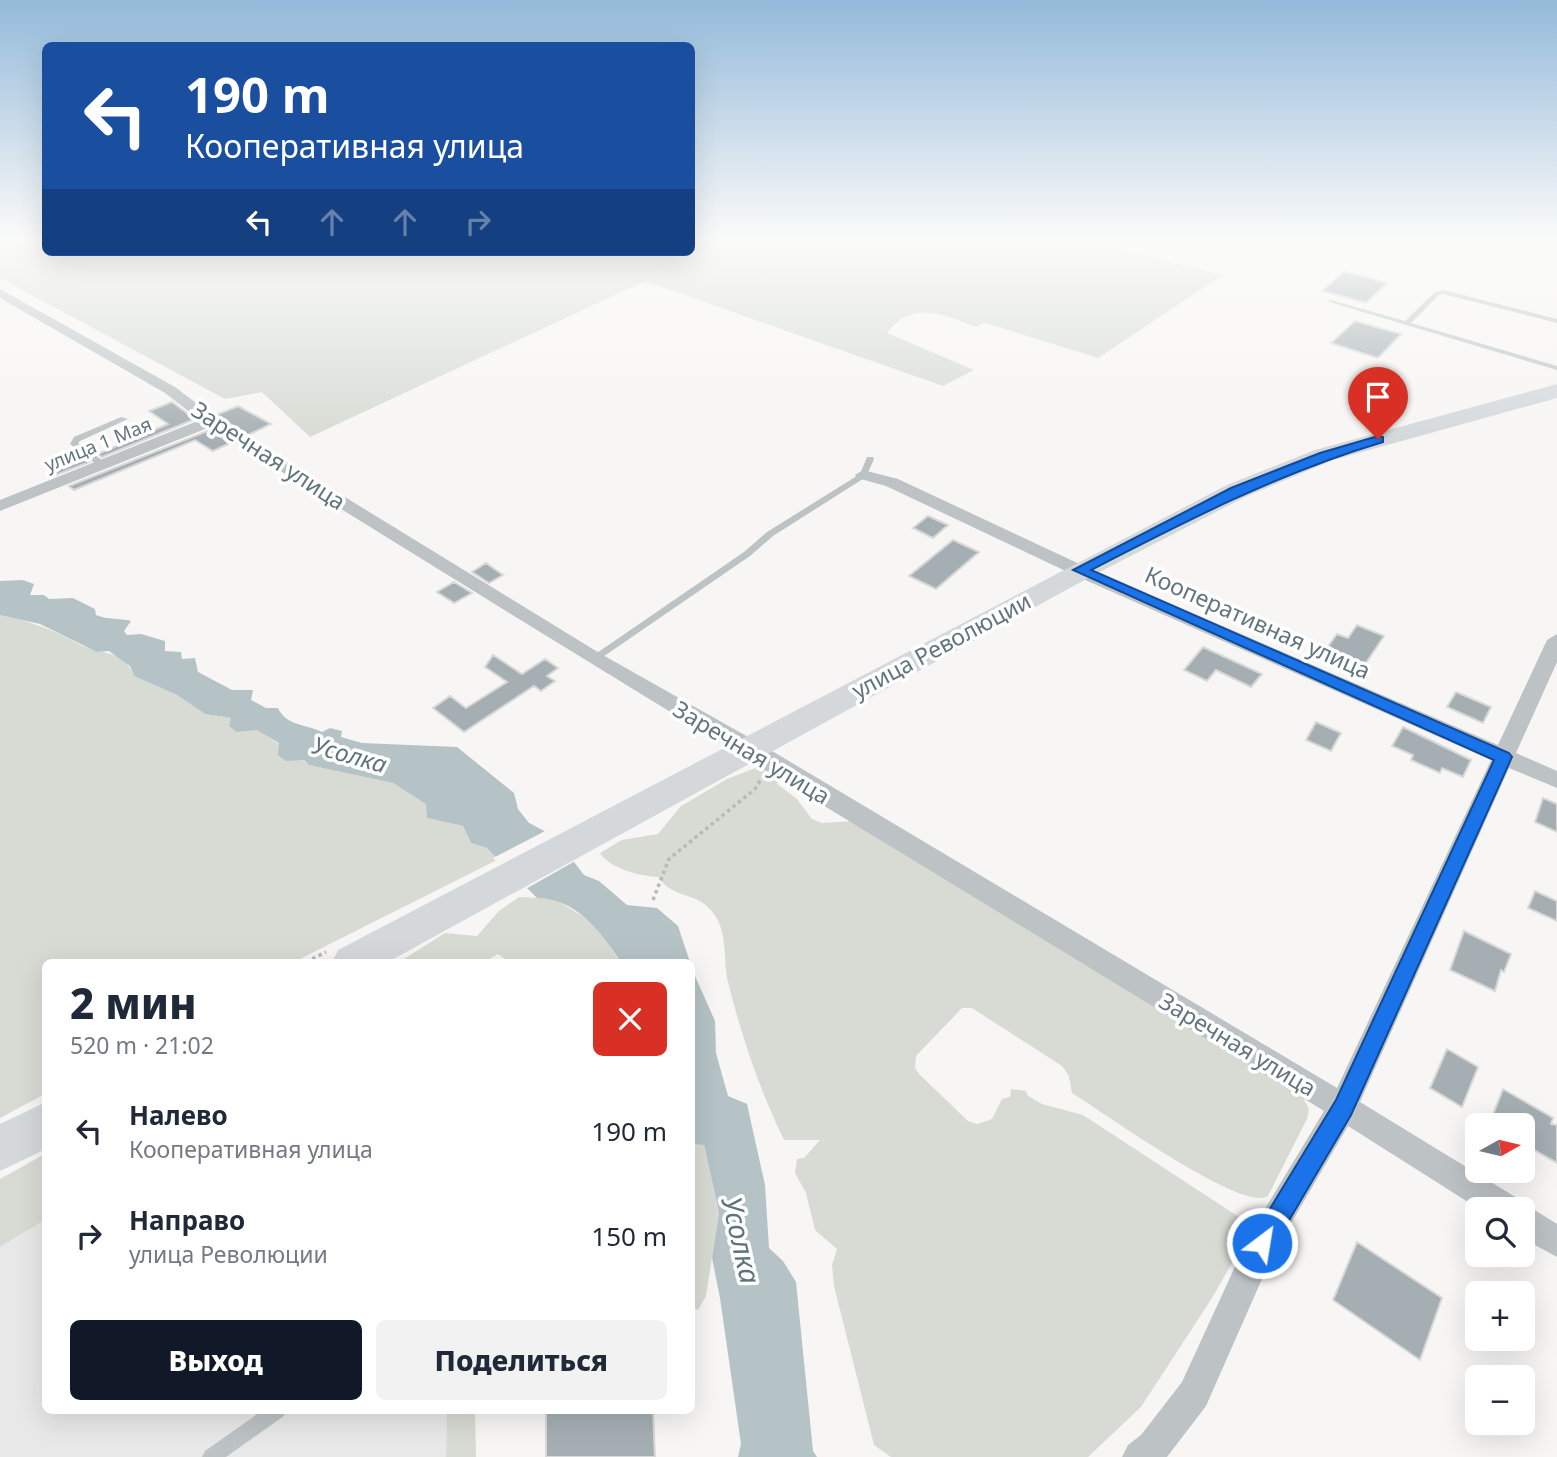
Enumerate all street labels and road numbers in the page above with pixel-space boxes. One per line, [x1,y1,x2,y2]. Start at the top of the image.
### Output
street label: Заречная улица [186,393,352,517]
street label: улица 1 Мая [41,411,155,477]
street label: Кооперативная улица [1140,558,1376,686]
street label: улица Революции [846,584,1036,706]
street label: Заречная улица [668,693,836,811]
street label: Заречная улица [1154,985,1322,1103]

